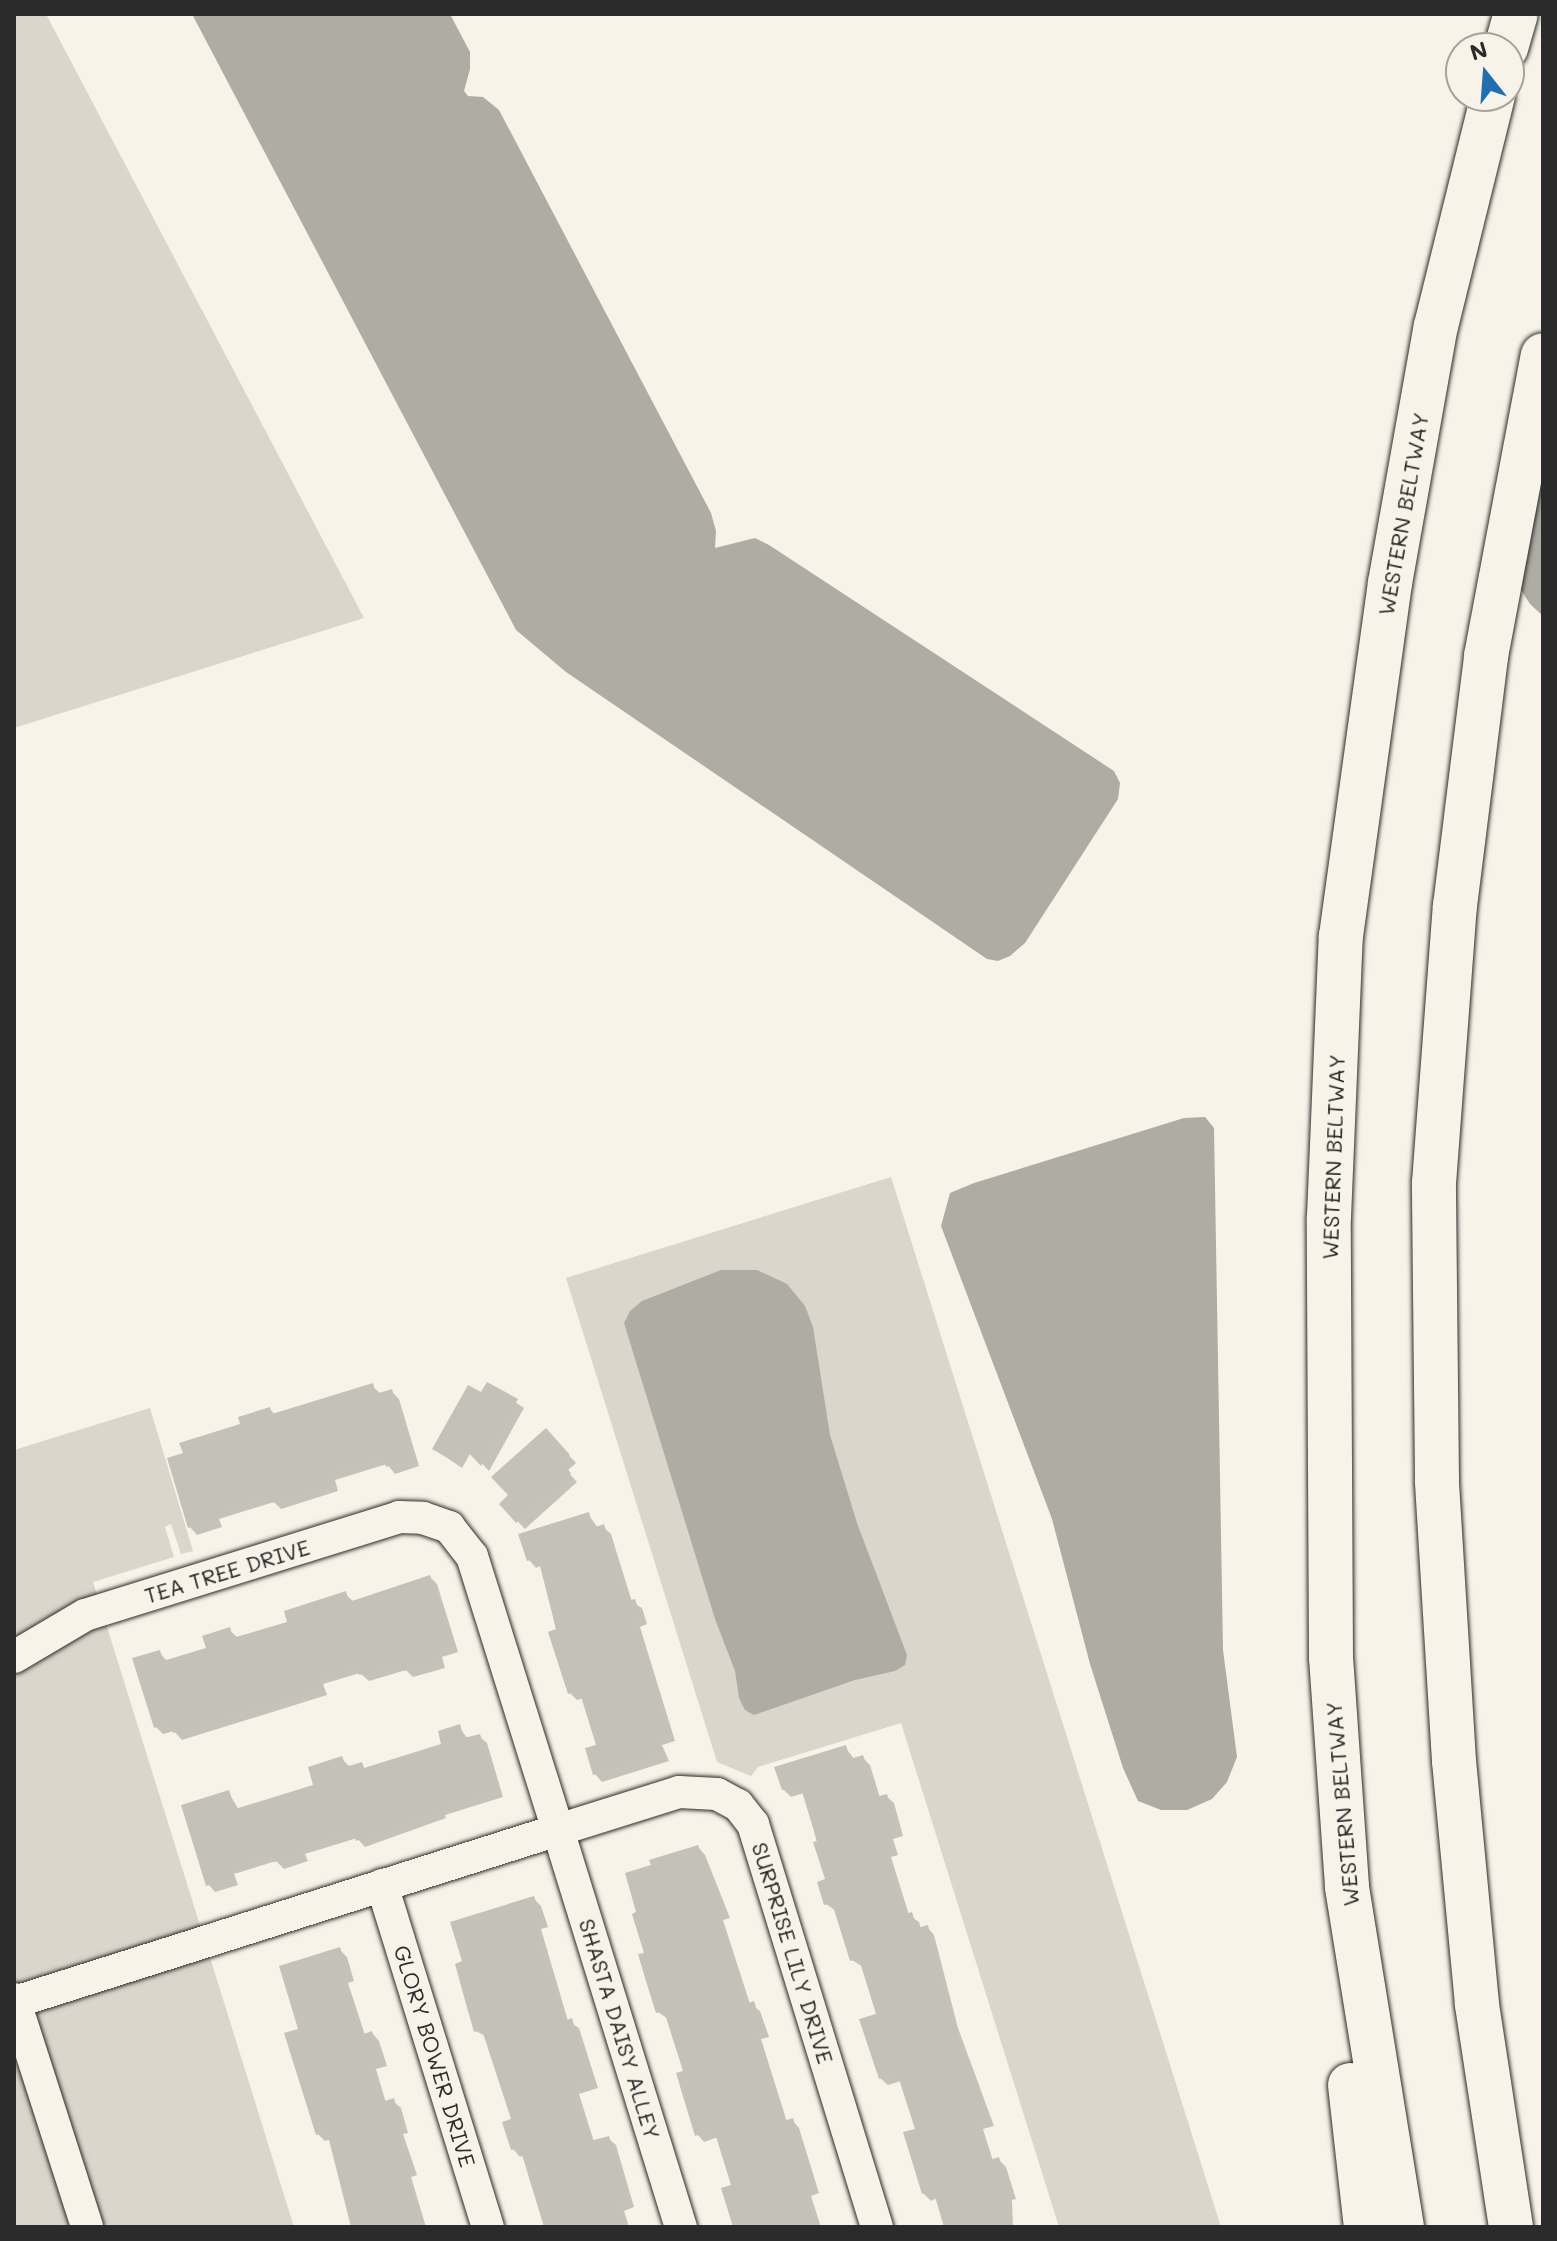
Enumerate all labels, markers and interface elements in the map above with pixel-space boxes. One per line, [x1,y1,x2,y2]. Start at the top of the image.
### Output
north arrow [1445,32,1525,112]
text: N [1466,34,1491,67]
street label: WESTERN BELTWAY [1372,410,1434,618]
street label: WESTERN BELTWAY [1316,1054,1350,1260]
street label: TEA TREE DRIVE [141,1533,313,1609]
street label: WESTERN BELTWAY [1320,1700,1364,1908]
street label: SURPRISE LILY DRIVE [747,1839,839,2067]
street label: SHASTA DAISY ALLEY [574,1915,666,2143]
street label: GLORY BOWER DRIVE [389,1942,481,2170]

